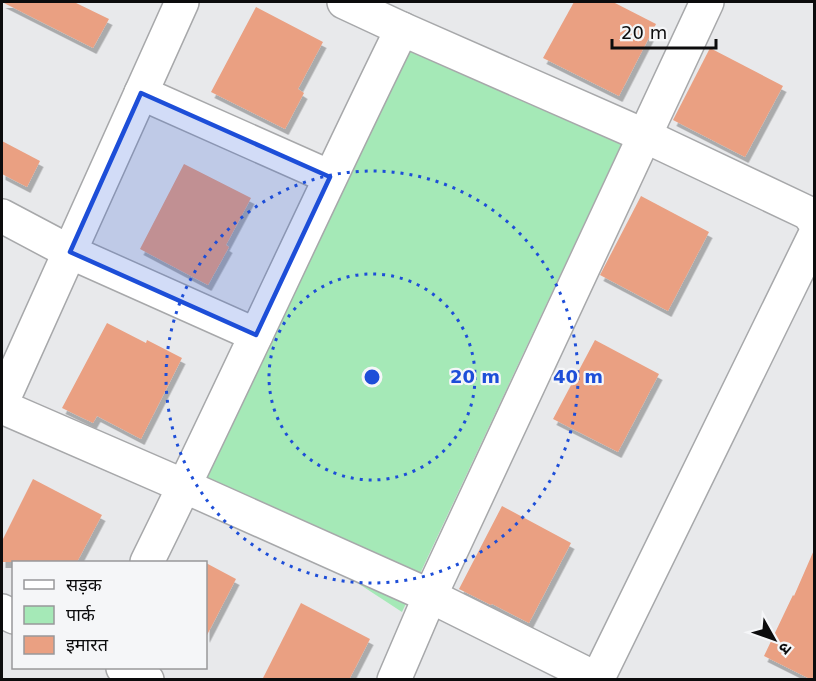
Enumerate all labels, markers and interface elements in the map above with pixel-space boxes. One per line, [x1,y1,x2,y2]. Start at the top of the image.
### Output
scale bar [612,12,716,50]
text: 20 m [621,22,667,43]
text: 20 m [450,366,500,387]
text: 40 m [553,366,603,387]
centre of rings [362,367,382,387]
legend [12,561,207,669]
text: सड़क [66,574,103,595]
text: पार्क [66,604,96,625]
north arrow [744,609,804,669]
text: इमारत [66,634,109,655]
text: उ [774,639,795,658]

